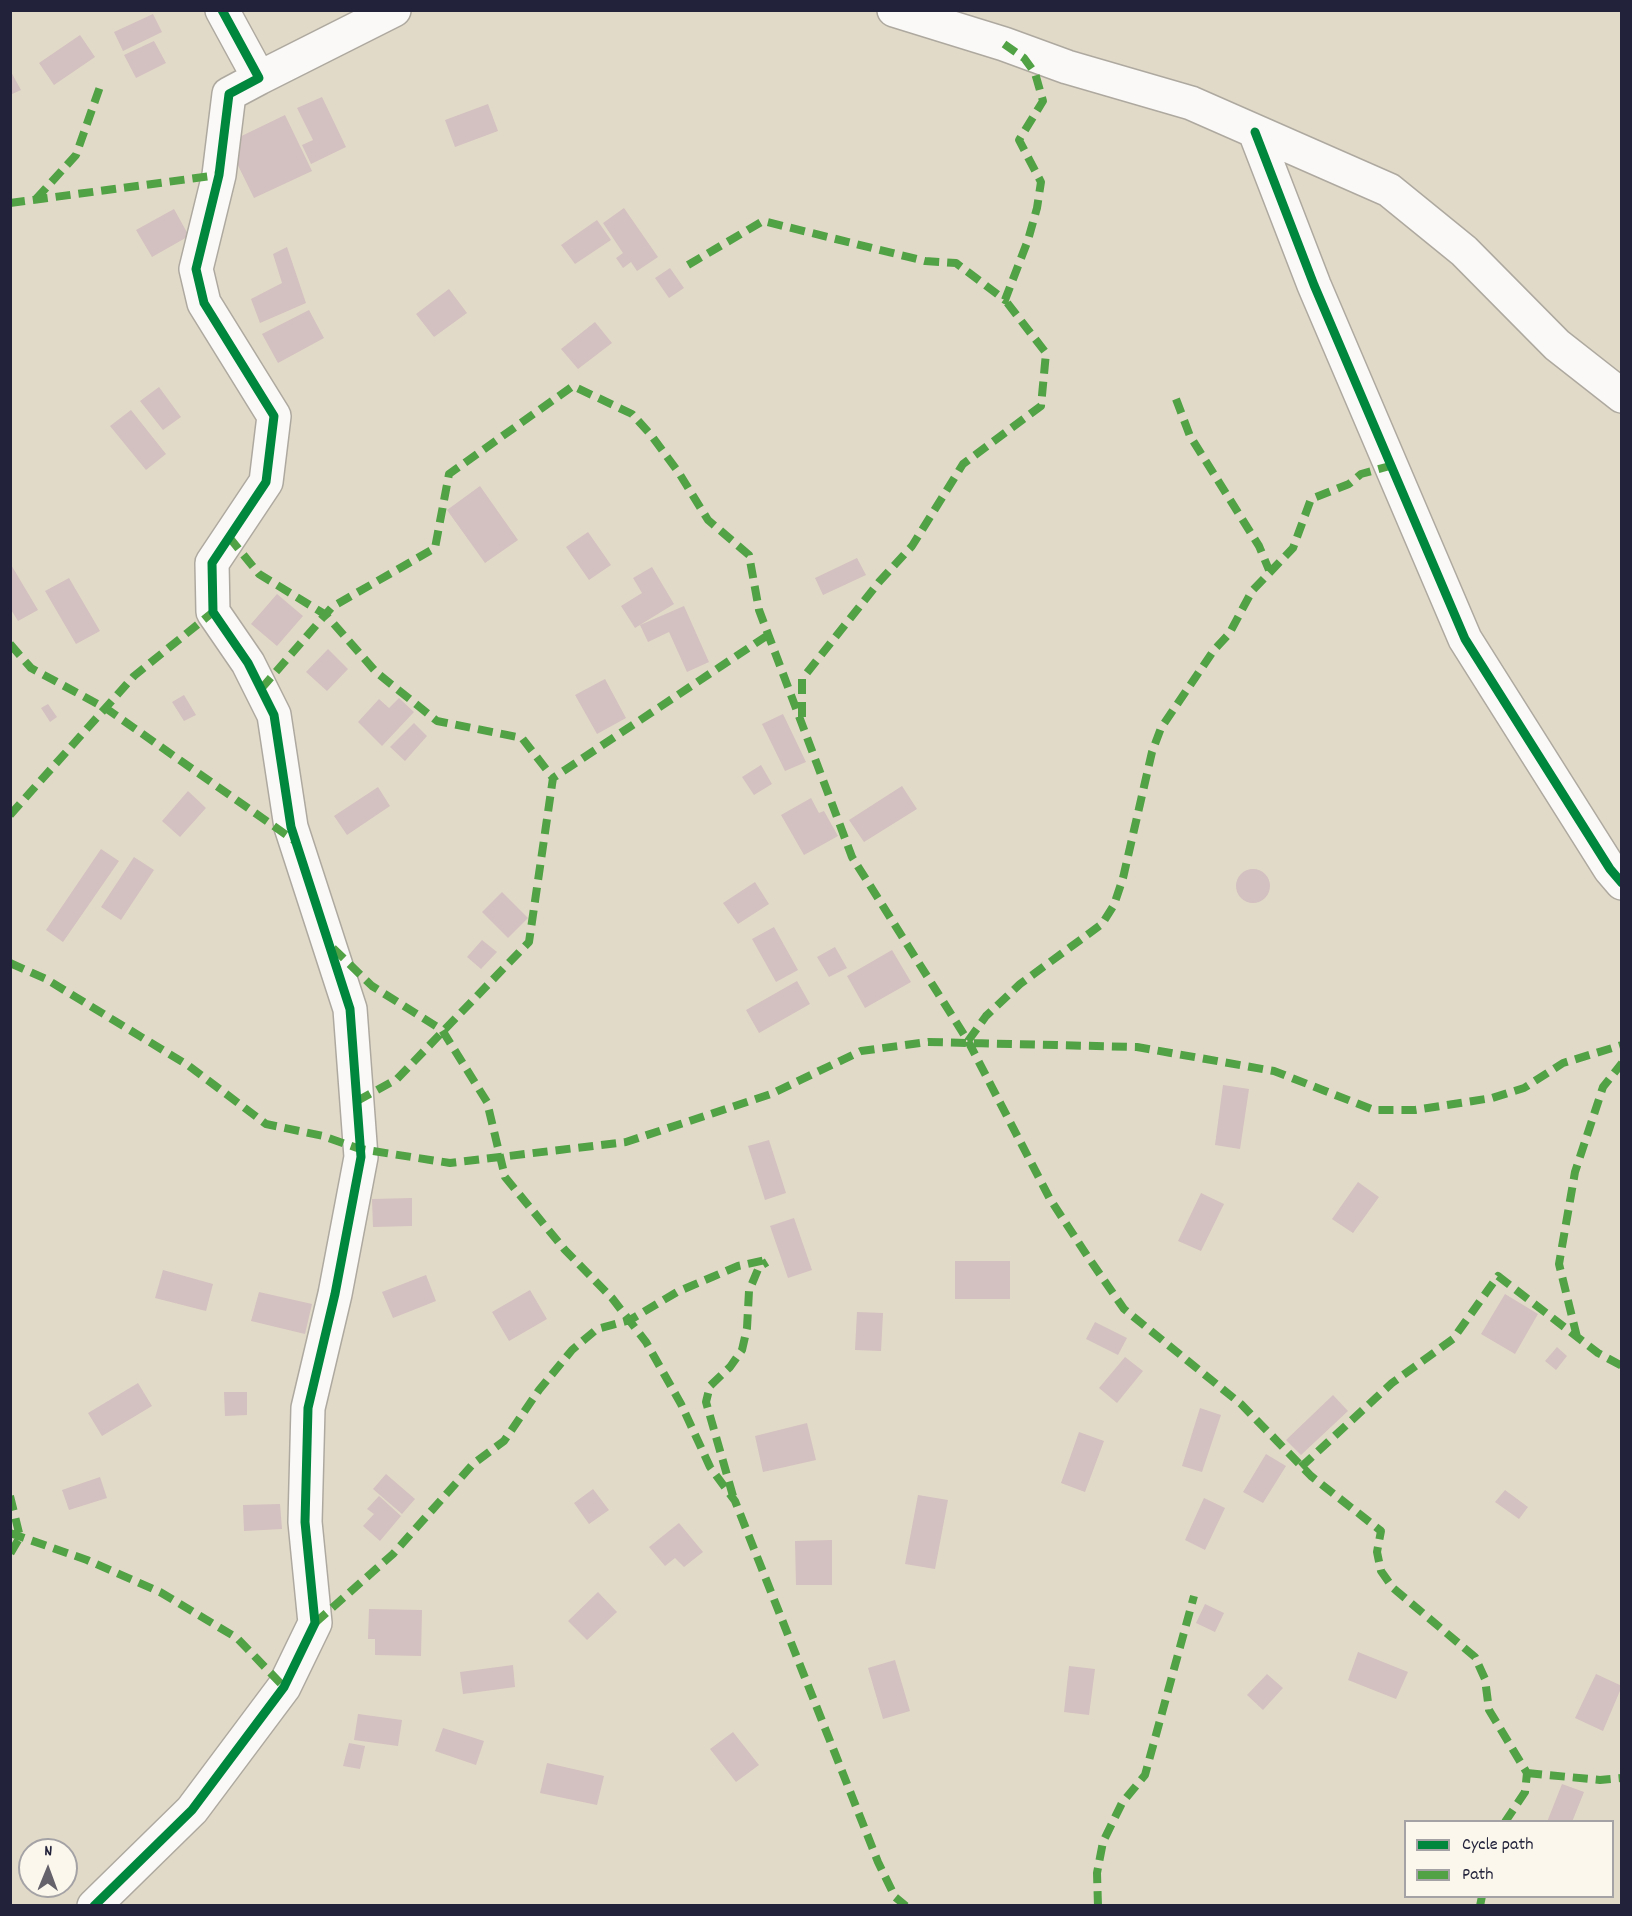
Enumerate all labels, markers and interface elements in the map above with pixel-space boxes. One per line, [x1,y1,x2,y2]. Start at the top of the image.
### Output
legend [1404,1820,1614,1898]
text: Cycle path [1462,1833,1533,1858]
north arrow [18,1838,78,1898]
text: N [44,1840,52,1863]
text: Path [1462,1863,1494,1888]

